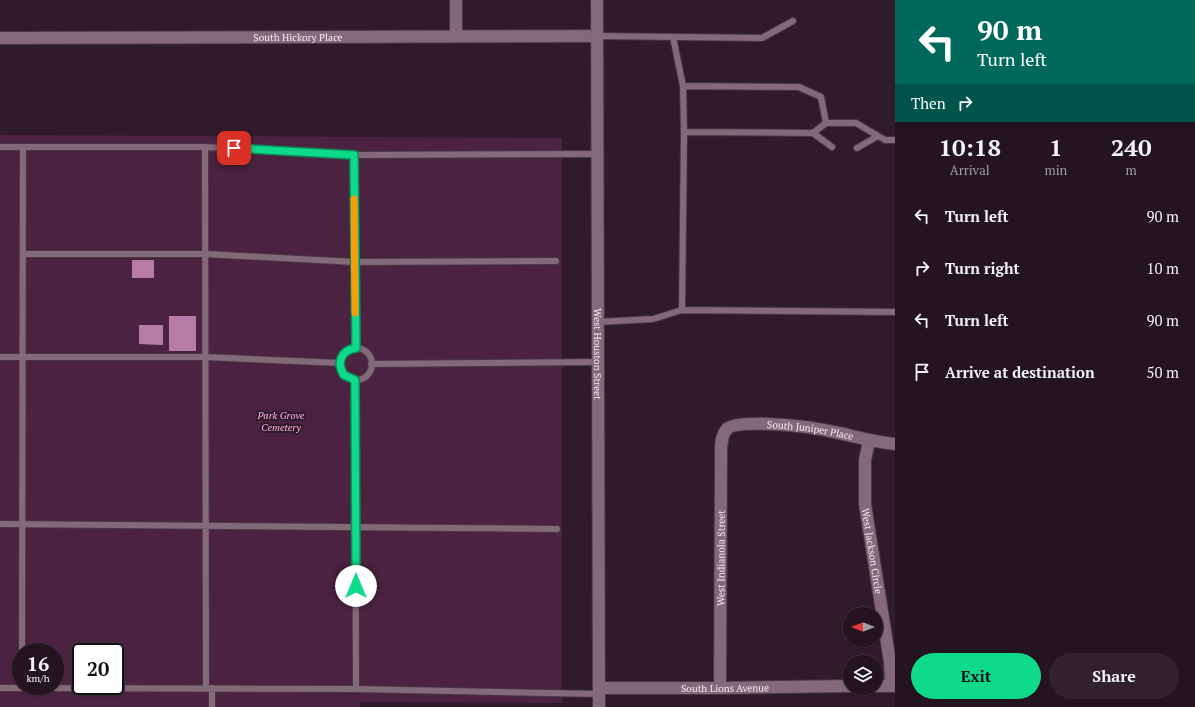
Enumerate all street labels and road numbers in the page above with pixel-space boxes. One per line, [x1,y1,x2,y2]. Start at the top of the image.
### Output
street label: South Hickory Place [253,31,343,44]
street label: West Houston Street [591,308,604,400]
street label: South Juniper Place [767,418,855,443]
street label: West Jackson Circle [859,507,885,595]
street label: West Indianola Street [714,510,728,606]
street label: South Lions Avenue [681,681,769,695]

